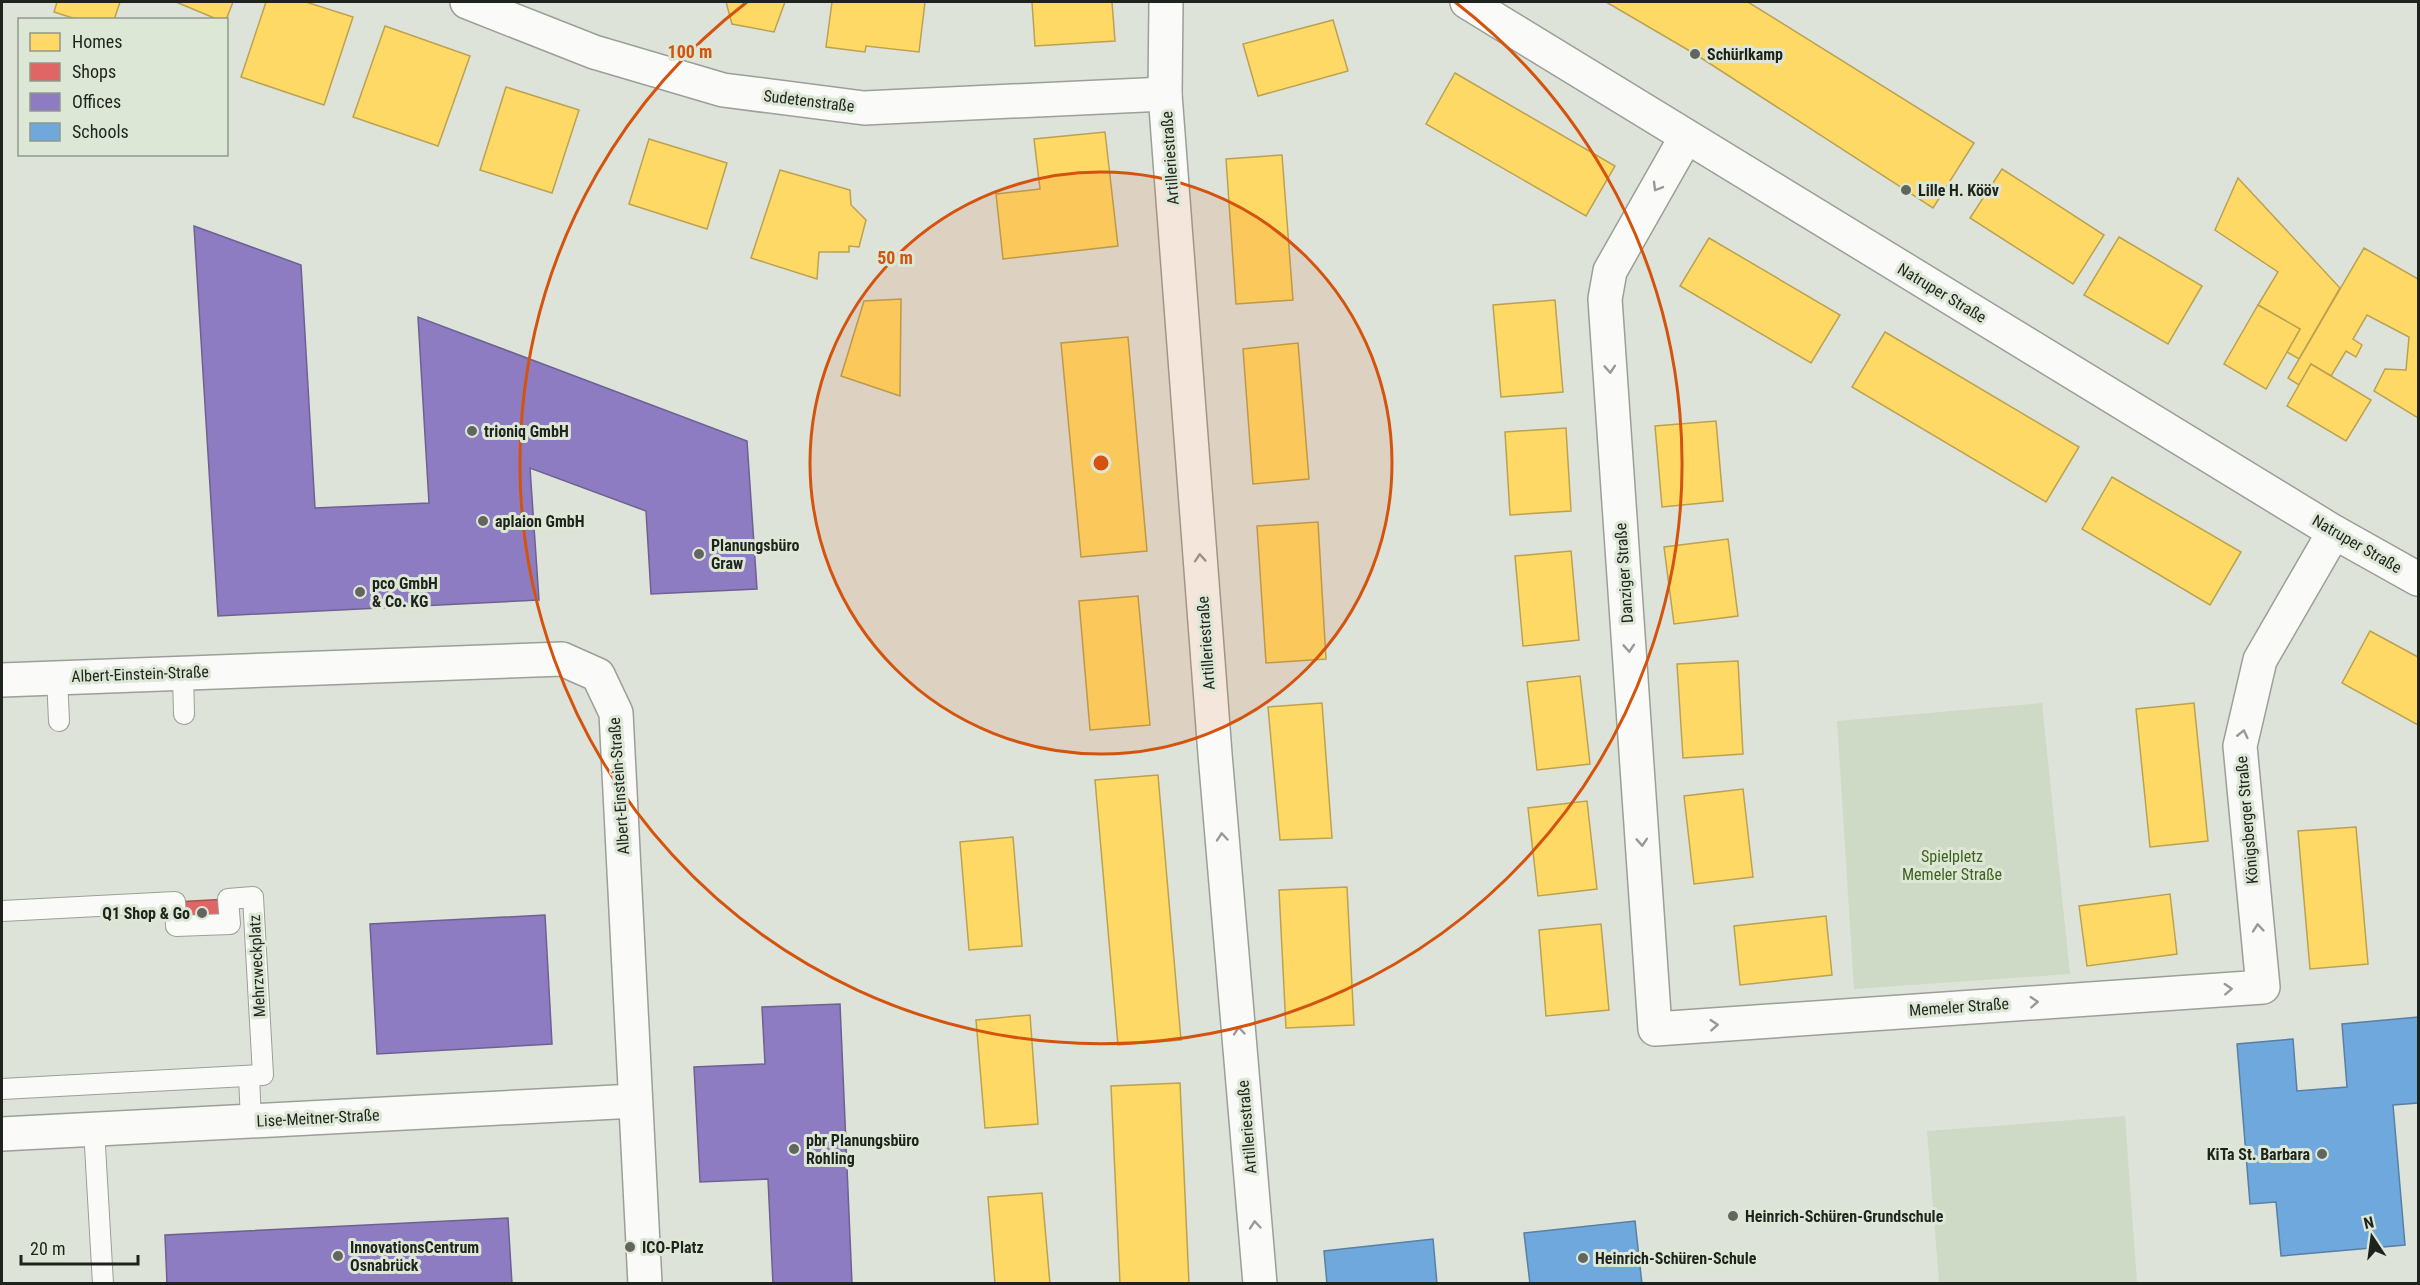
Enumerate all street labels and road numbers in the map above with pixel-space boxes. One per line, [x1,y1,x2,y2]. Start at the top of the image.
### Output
street label: Sudetenstraße [762,86,856,116]
street label: Artilleriestraße [1157,110,1183,206]
street label: Natruper Straße [1894,259,1990,327]
street label: Natruper Straße [2309,511,2405,577]
street label: Danziger Straße [1611,522,1637,624]
street label: Artilleriestraße [1193,595,1219,691]
street label: Albert-Einstein-Straße [71,662,209,686]
street label: Albert-Einstein-Straße [605,717,633,855]
street label: Königsberger Straße [2232,755,2262,885]
street label: Mehrzweckplatz [245,914,269,1018]
street label: Memeler Straße [1908,994,2010,1020]
street label: Artilleriestraße [1233,1079,1261,1175]
street label: Lise-Meitner-Straße [256,1105,380,1131]

